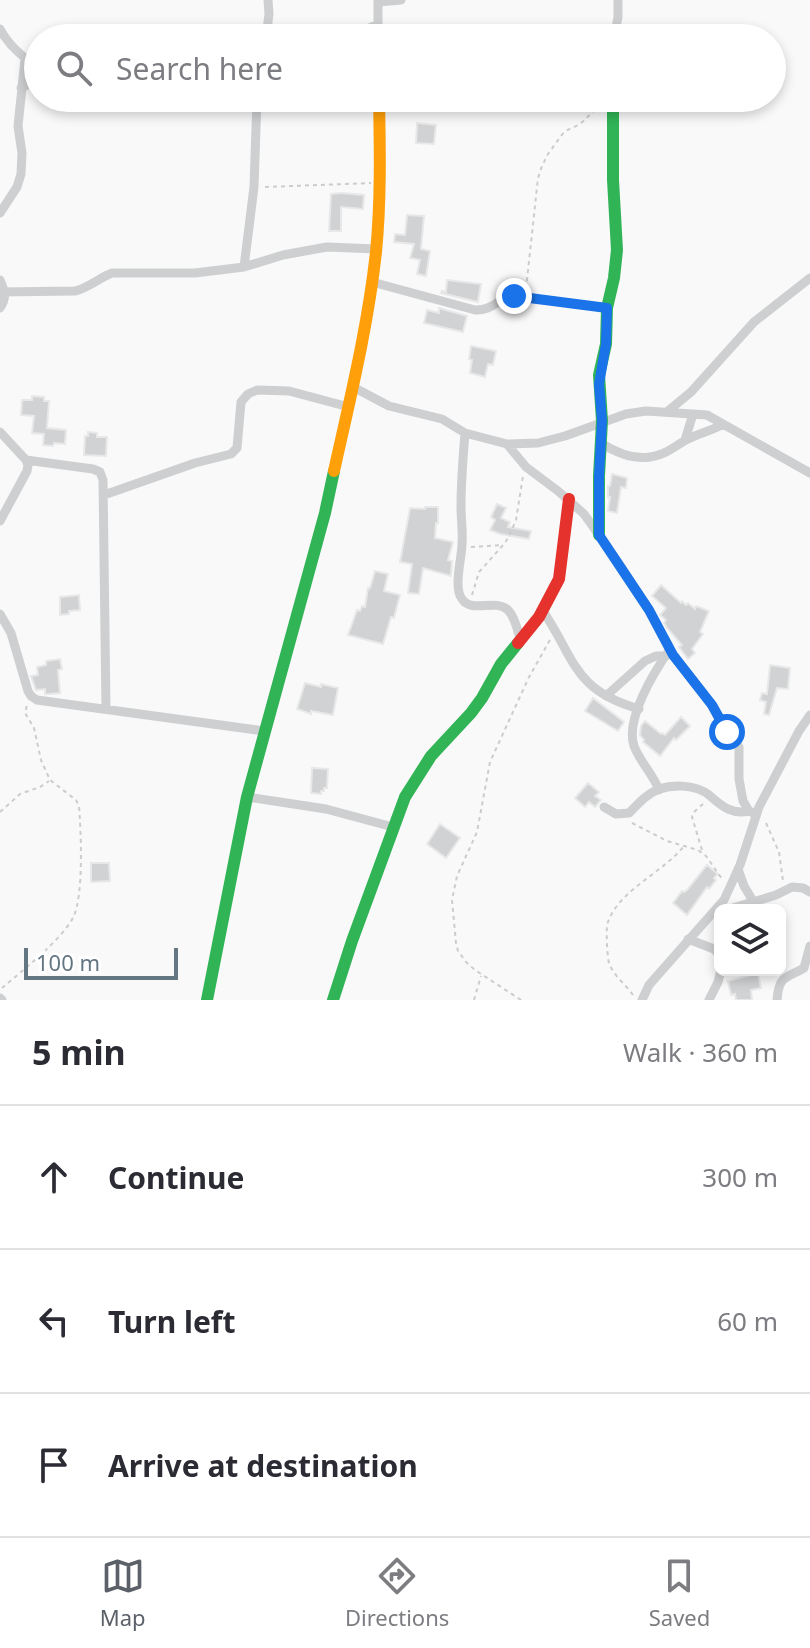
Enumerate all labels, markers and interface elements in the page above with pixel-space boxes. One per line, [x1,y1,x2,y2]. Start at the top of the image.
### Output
search box [24,24,786,112]
icon: search [52,46,96,90]
text: Search here [116,48,283,89]
route end [496,278,532,314]
route start [709,714,745,750]
map controls [714,904,786,976]
button: layers [714,904,786,976]
scale bar [24,944,178,980]
text: 100 m [36,947,100,977]
text: 5 min [32,1029,126,1075]
text: Walk · 360 m [623,1034,778,1070]
icon: ahead [32,1155,76,1199]
text: Continue [108,1157,244,1198]
text: 300 m [702,1159,778,1195]
icon: left [32,1299,76,1343]
text: Turn left [108,1301,236,1342]
text: 60 m [717,1303,778,1339]
icon: arrive [32,1443,76,1487]
text: Arrive at destination [108,1445,418,1486]
tab: Map [100,1554,146,1632]
tab: Directions [345,1554,449,1632]
tab: Saved [649,1554,710,1632]

